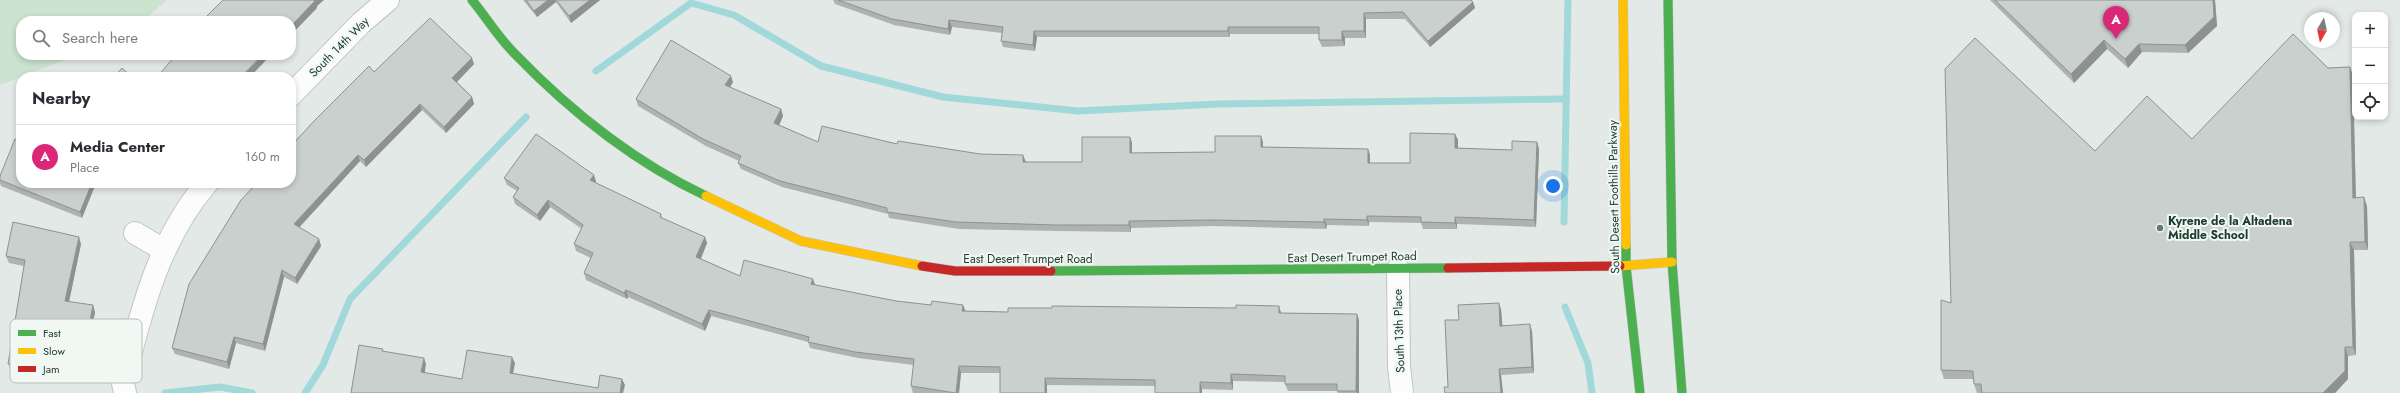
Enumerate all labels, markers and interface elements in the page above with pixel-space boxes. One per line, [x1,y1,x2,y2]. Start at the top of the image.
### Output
pin: A [2103,6,2129,39]
street label: South 14th Way [305,12,374,81]
north arrow [2304,12,2340,48]
map controls [2352,12,2388,120]
button: + [2352,12,2388,48]
search box [16,16,296,60]
icon: search [30,27,52,49]
text: Search here [62,27,138,49]
button: − [2352,48,2388,84]
button: locate [2352,84,2388,120]
text: Nearby [32,86,90,110]
street label: South Desert Foothills Parkway [1604,119,1624,274]
text: Media Center [70,136,165,158]
text: A [40,147,50,166]
text: 160 m [245,147,280,166]
text: Place [70,158,99,177]
your location [1543,176,1563,196]
place label: Kyrene de la Altadena Middle School [2168,212,2292,244]
marker: Kyrene de la Altadena Middle School [2155,223,2165,233]
street label: East Desert Trumpet Road [1287,247,1417,267]
street label: East Desert Trumpet Road [963,250,1093,268]
street label: South 13th Place [1389,289,1409,373]
legend [10,319,142,383]
text: Fast [43,325,61,341]
text: Slow [43,343,65,359]
text: Jam [41,361,60,377]

